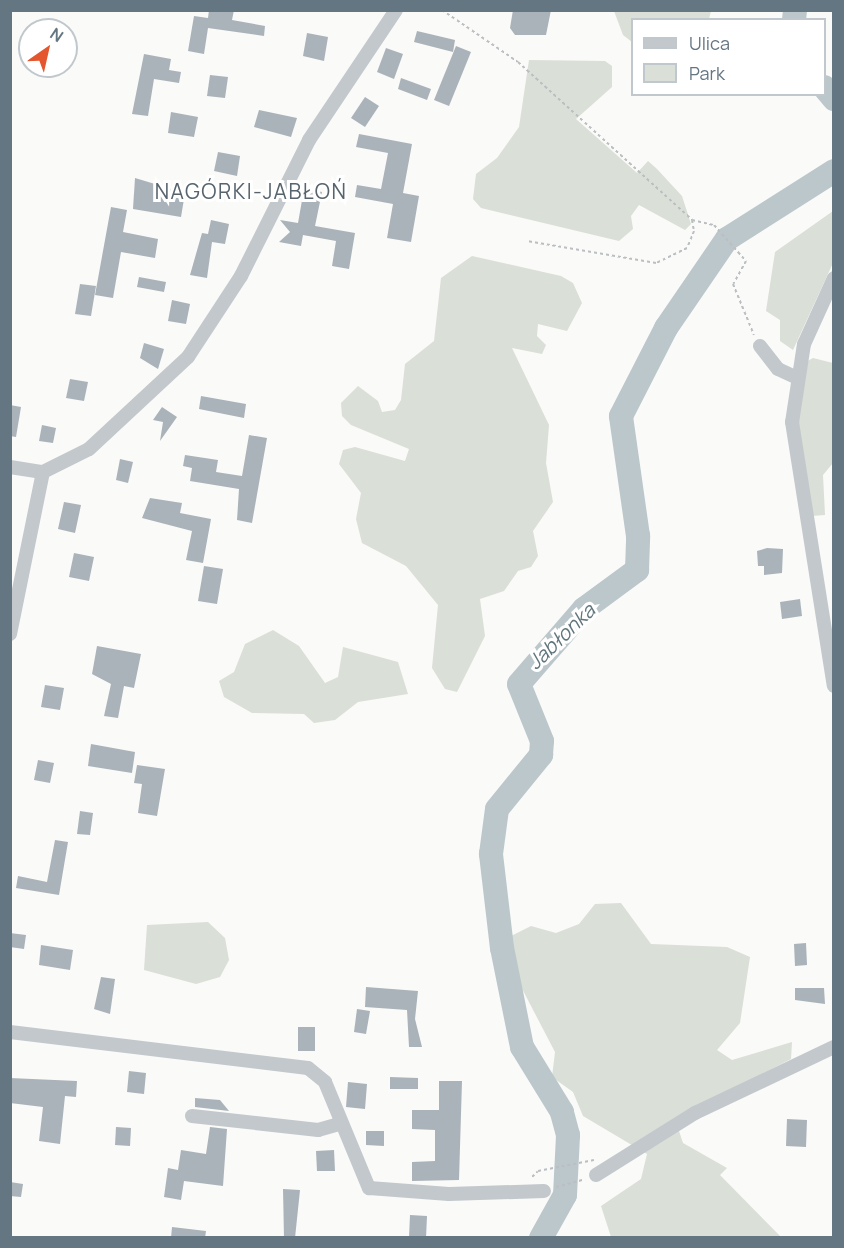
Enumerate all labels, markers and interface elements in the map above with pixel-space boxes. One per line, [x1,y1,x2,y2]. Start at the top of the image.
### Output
north arrow [18,18,78,78]
legend [631,18,826,96]
text: N [46,22,68,47]
text: Ulica [689,31,730,55]
text: Park [689,61,725,85]
district label: NAGÓRKI-JABŁOŃ [154,178,348,204]
water label: Jabłonka [522,598,600,674]

